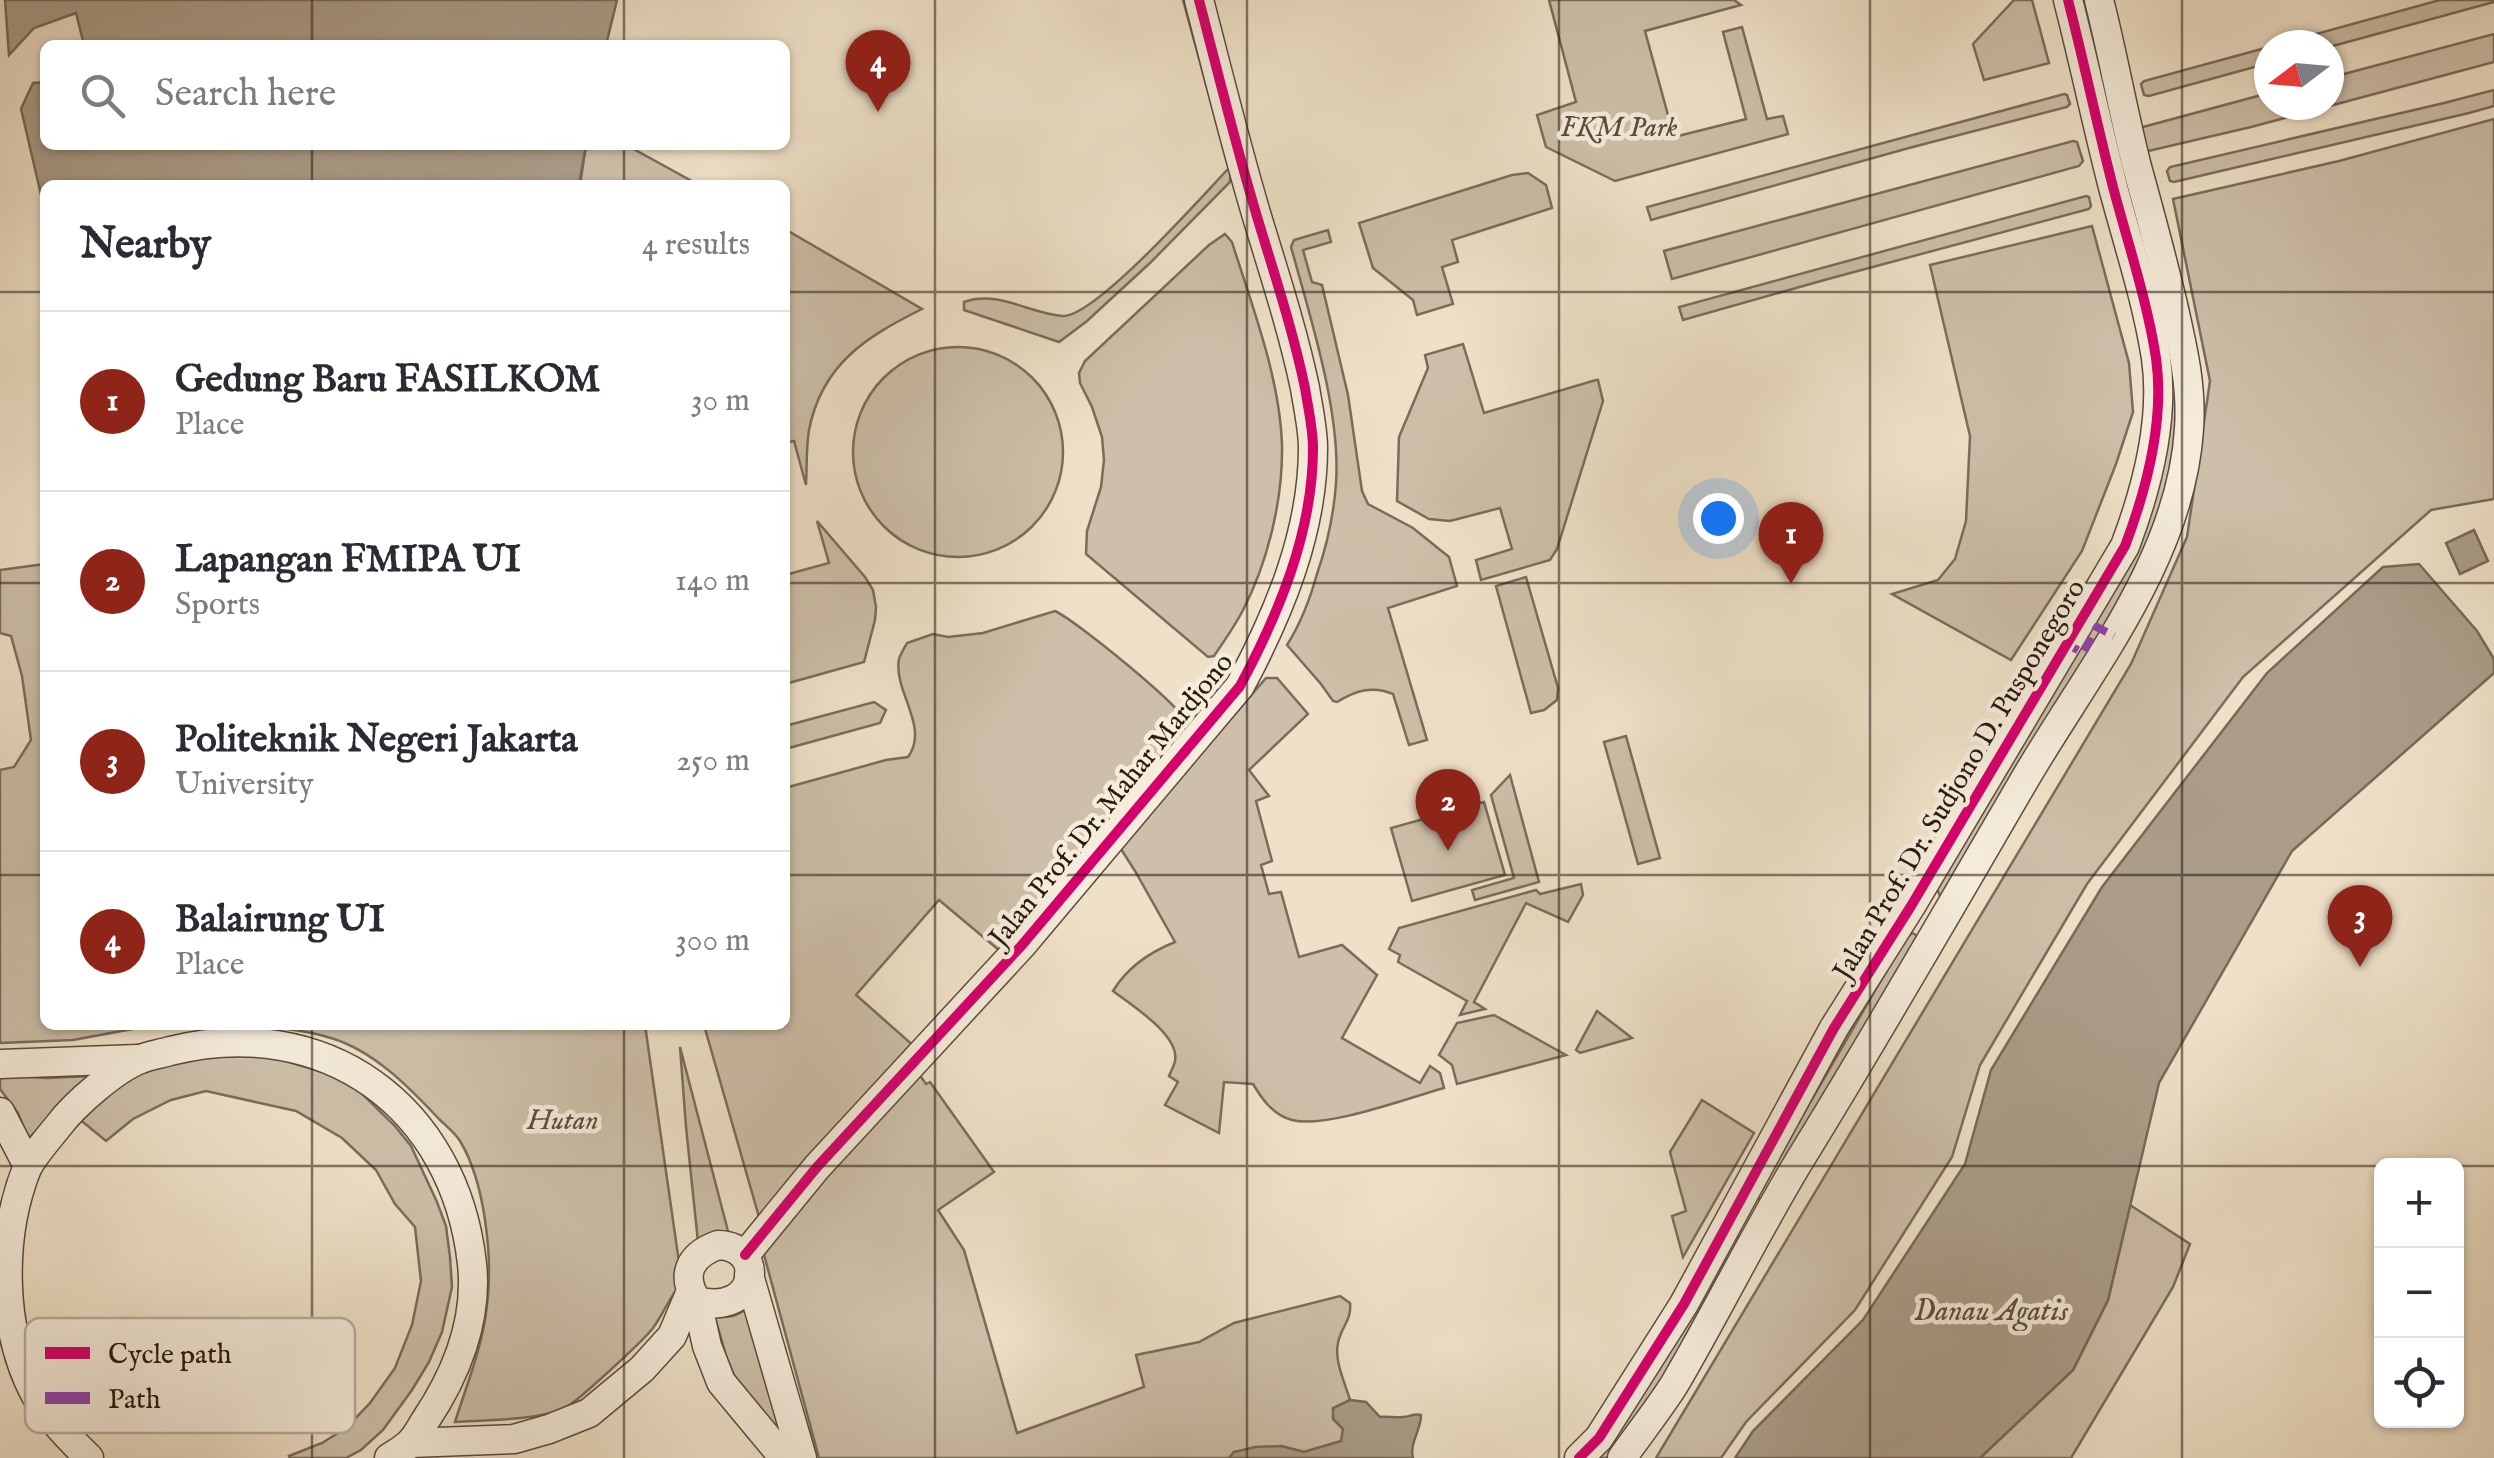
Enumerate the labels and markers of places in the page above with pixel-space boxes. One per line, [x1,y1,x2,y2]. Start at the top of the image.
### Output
pin: 4 [846,29,910,112]
pin: 1 [1758,502,1824,584]
pin: 2 [1416,768,1480,851]
pin: 3 [2328,884,2392,967]

